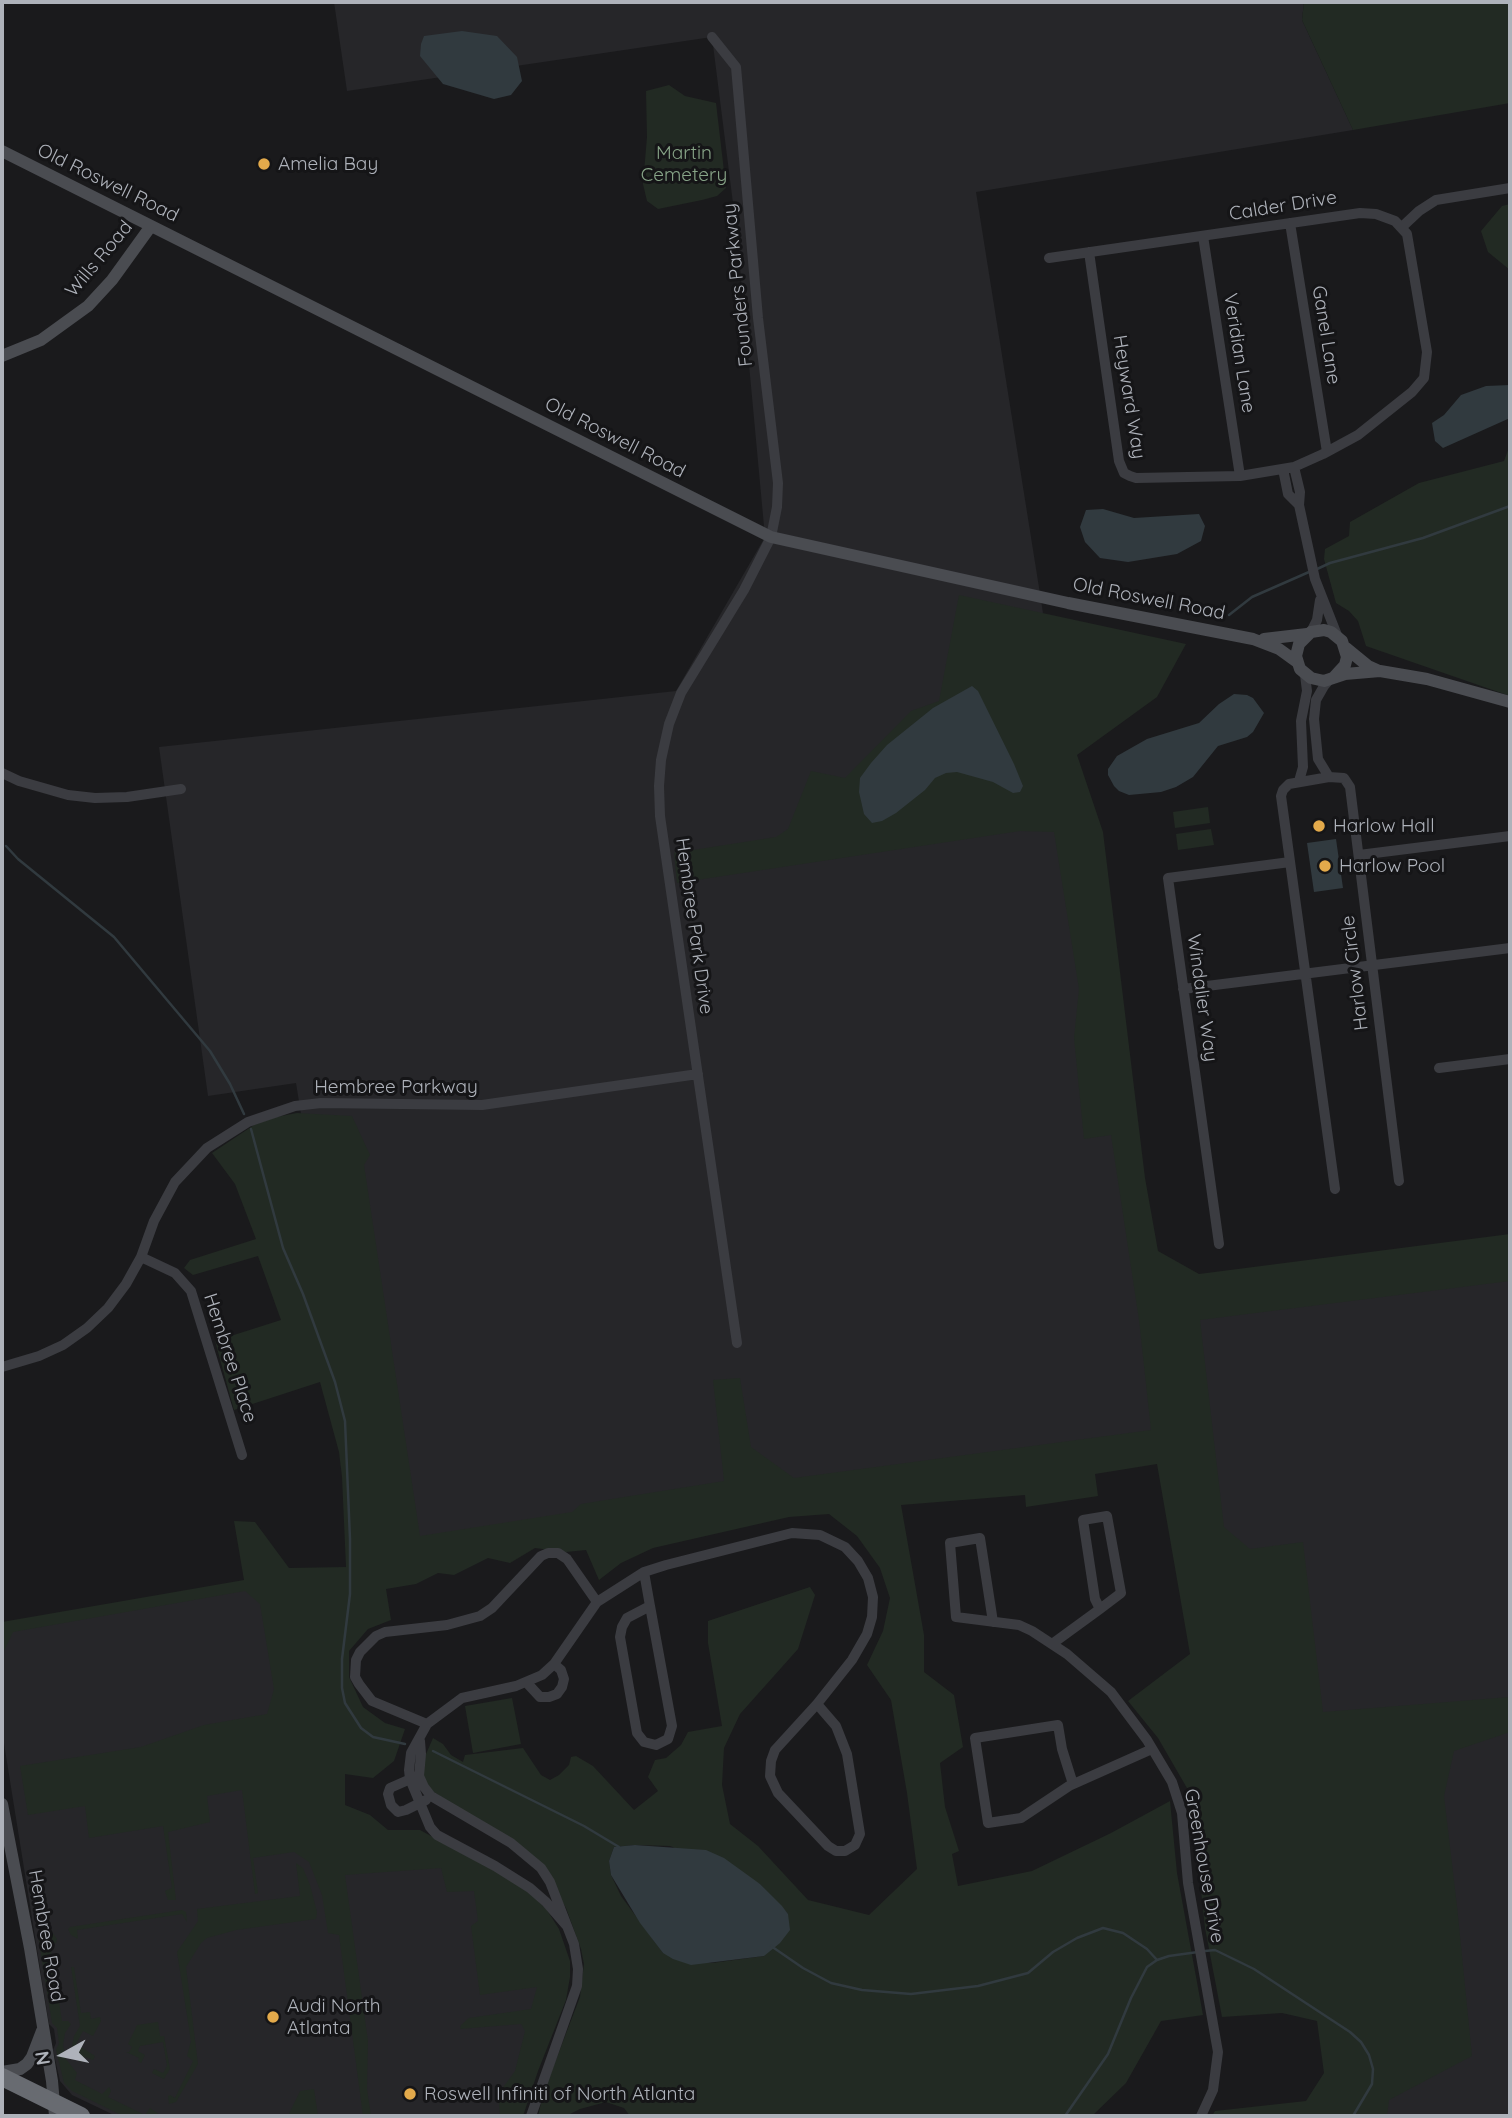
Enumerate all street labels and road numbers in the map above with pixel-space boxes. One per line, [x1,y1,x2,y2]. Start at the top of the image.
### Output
street label: Old Roswell Road [34,139,182,227]
street label: Calder Drive [1228,186,1338,226]
street label: Founders Parkway [718,202,758,368]
street label: Wills Road [61,216,137,302]
street label: Ganel Lane [1307,284,1345,386]
street label: Veridian Lane [1218,292,1260,414]
street label: Heyward Way [1108,333,1150,461]
street label: Old Roswell Road [541,393,689,483]
street label: Old Roswell Road [1071,573,1227,625]
street label: Hembree Park Drive [670,836,718,1016]
street label: Harlow Circle [1337,914,1373,1032]
street label: Windalier Way [1182,933,1222,1063]
street label: Hembree Parkway [314,1076,478,1098]
street label: Hembree Place [198,1290,262,1426]
street label: Greenhouse Drive [1179,1787,1229,1945]
street label: Hembree Road [23,1868,69,2004]

